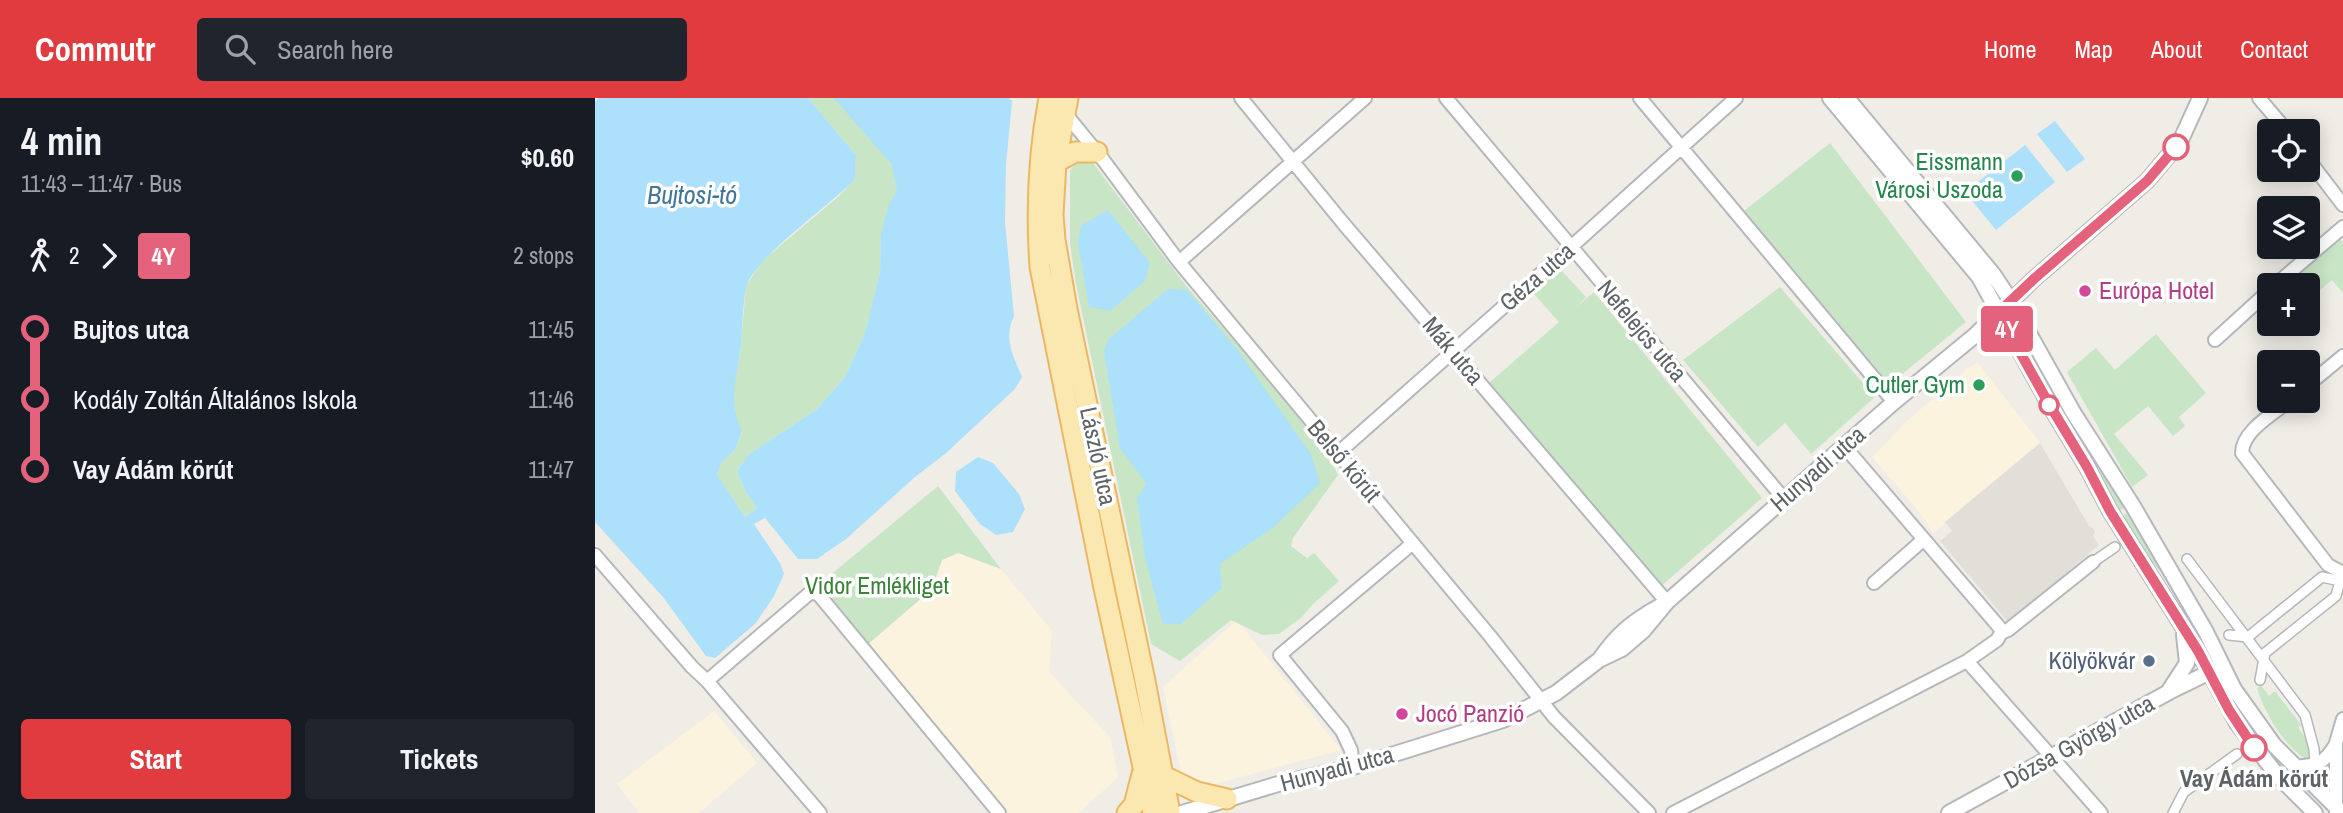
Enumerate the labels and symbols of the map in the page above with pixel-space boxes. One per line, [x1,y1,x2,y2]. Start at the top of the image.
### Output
unlabelled marker [2163,134,2189,160]
place label: Eissmann Városi Uszoda [1875,145,2003,205]
marker: Eissmann Városi Uszoda [2009,168,2025,184]
water label: Bujtosi-tó [647,177,737,212]
street label: Géza utca [1492,235,1581,318]
street label: Nefelejcs utca [1591,273,1695,388]
place label: Európa Hotel [2099,274,2214,306]
marker: Európa Hotel [2077,283,2093,299]
line badge: 4Y [1975,306,2039,352]
street label: Mák utca [1416,309,1492,391]
place label: Cutler Gym [1865,368,1965,400]
marker: Cutler Gym [1971,377,1987,393]
unlabelled marker [2039,395,2059,415]
street label: László utca [1073,404,1125,508]
street label: Belső körút [1301,412,1389,509]
street label: Hunyadi utca [1763,418,1872,518]
park label: Vidor Emlékliget [805,569,950,601]
place label: Kölyökvár [2049,644,2135,676]
marker: Kölyökvár [2141,653,2157,669]
street label: Dózsa György utca [1998,687,2160,796]
place label: Jocó Panzió [1416,697,1524,729]
marker: Jocó Panzió [1394,706,1410,722]
marker: Vay Ádám körút [2241,735,2267,761]
street label: Hunyadi utca [1277,738,1397,798]
place label: Vay Ádám körút [2180,762,2328,794]

